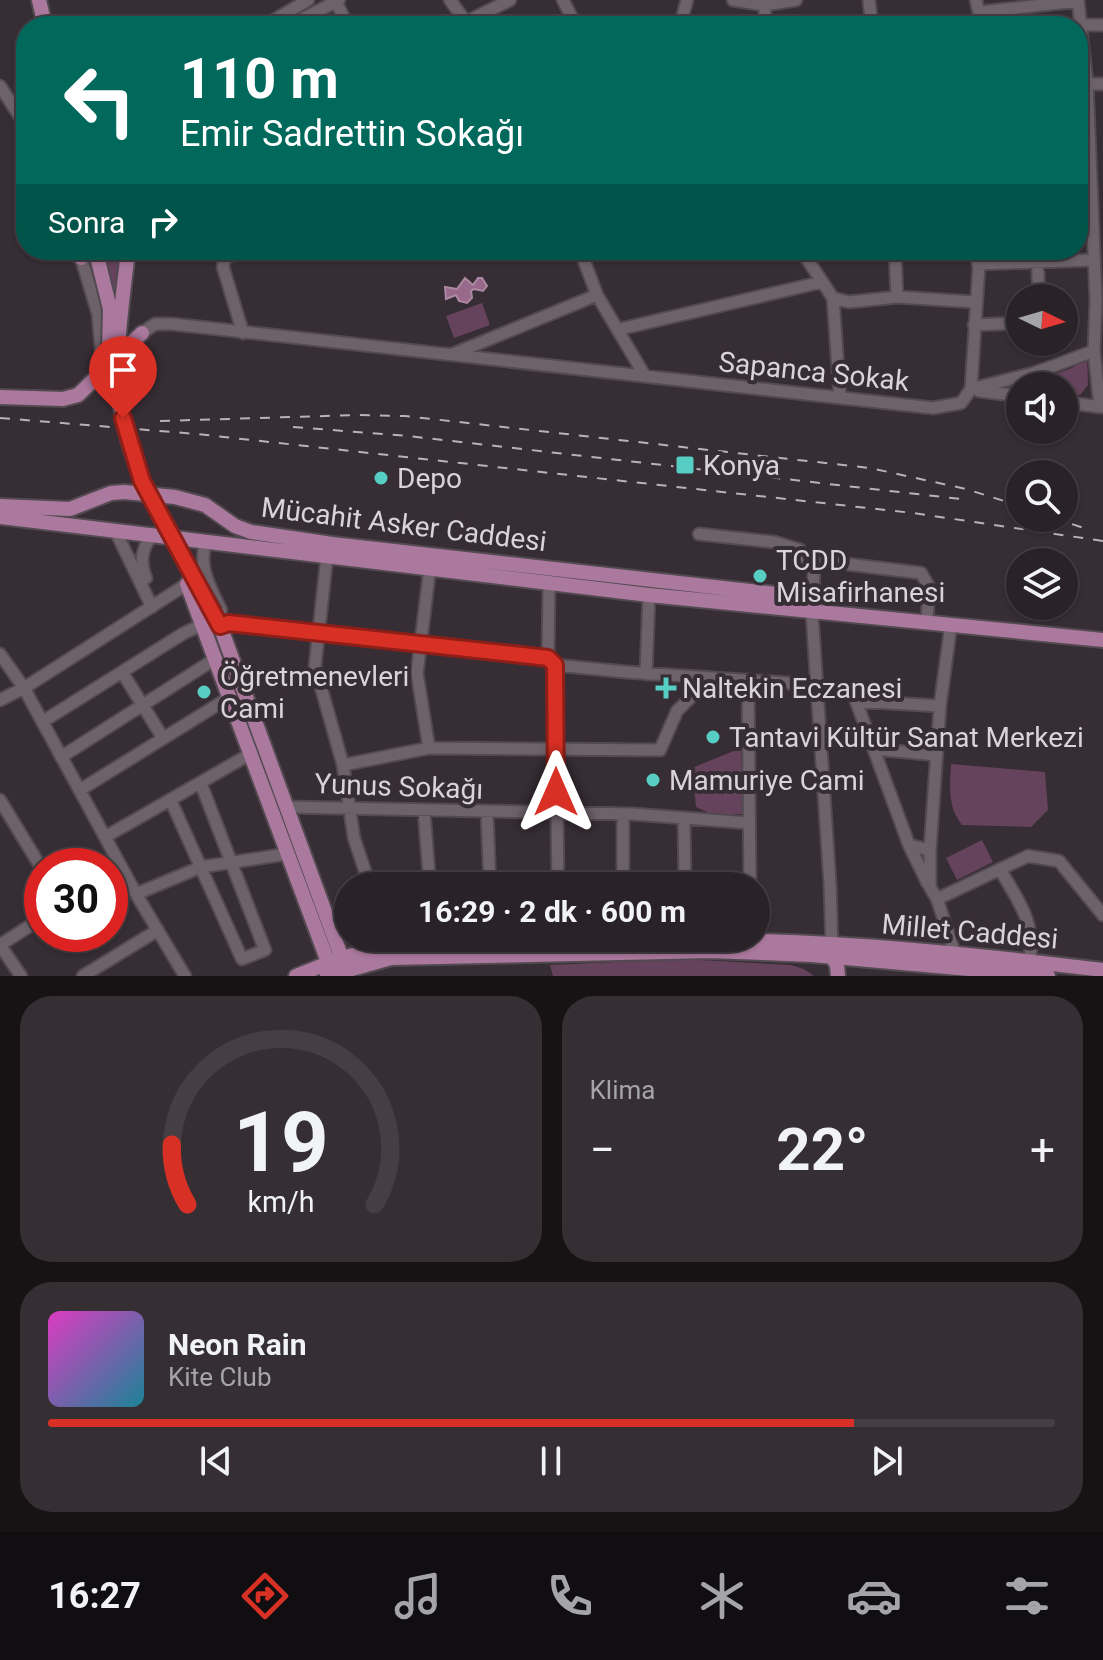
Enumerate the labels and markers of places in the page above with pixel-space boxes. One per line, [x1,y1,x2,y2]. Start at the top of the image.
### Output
pin [89,336,157,418]
place label: Konya [703,449,780,482]
marker: Konya [674,454,696,476]
place label: Depo [397,462,462,495]
marker: Depo [372,469,390,487]
place label: TCDD Misafirhanesi [776,544,945,609]
marker: TCDD Misafirhanesi [751,567,769,585]
place label: Öğretmenevleri Cami [220,660,409,725]
place label: Naltekin Eczanesi [682,672,902,705]
marker: Naltekin Eczanesi [657,679,675,697]
marker: Öğretmenevleri Cami [195,683,213,701]
place label: Tantavi Kültür Sanat Merkezi [729,721,1084,754]
marker: Tantavi Kültür Sanat Merkezi [704,728,722,746]
place label: Mamuriye Cami [669,764,865,797]
marker: Mamuriye Cami [644,771,662,789]

